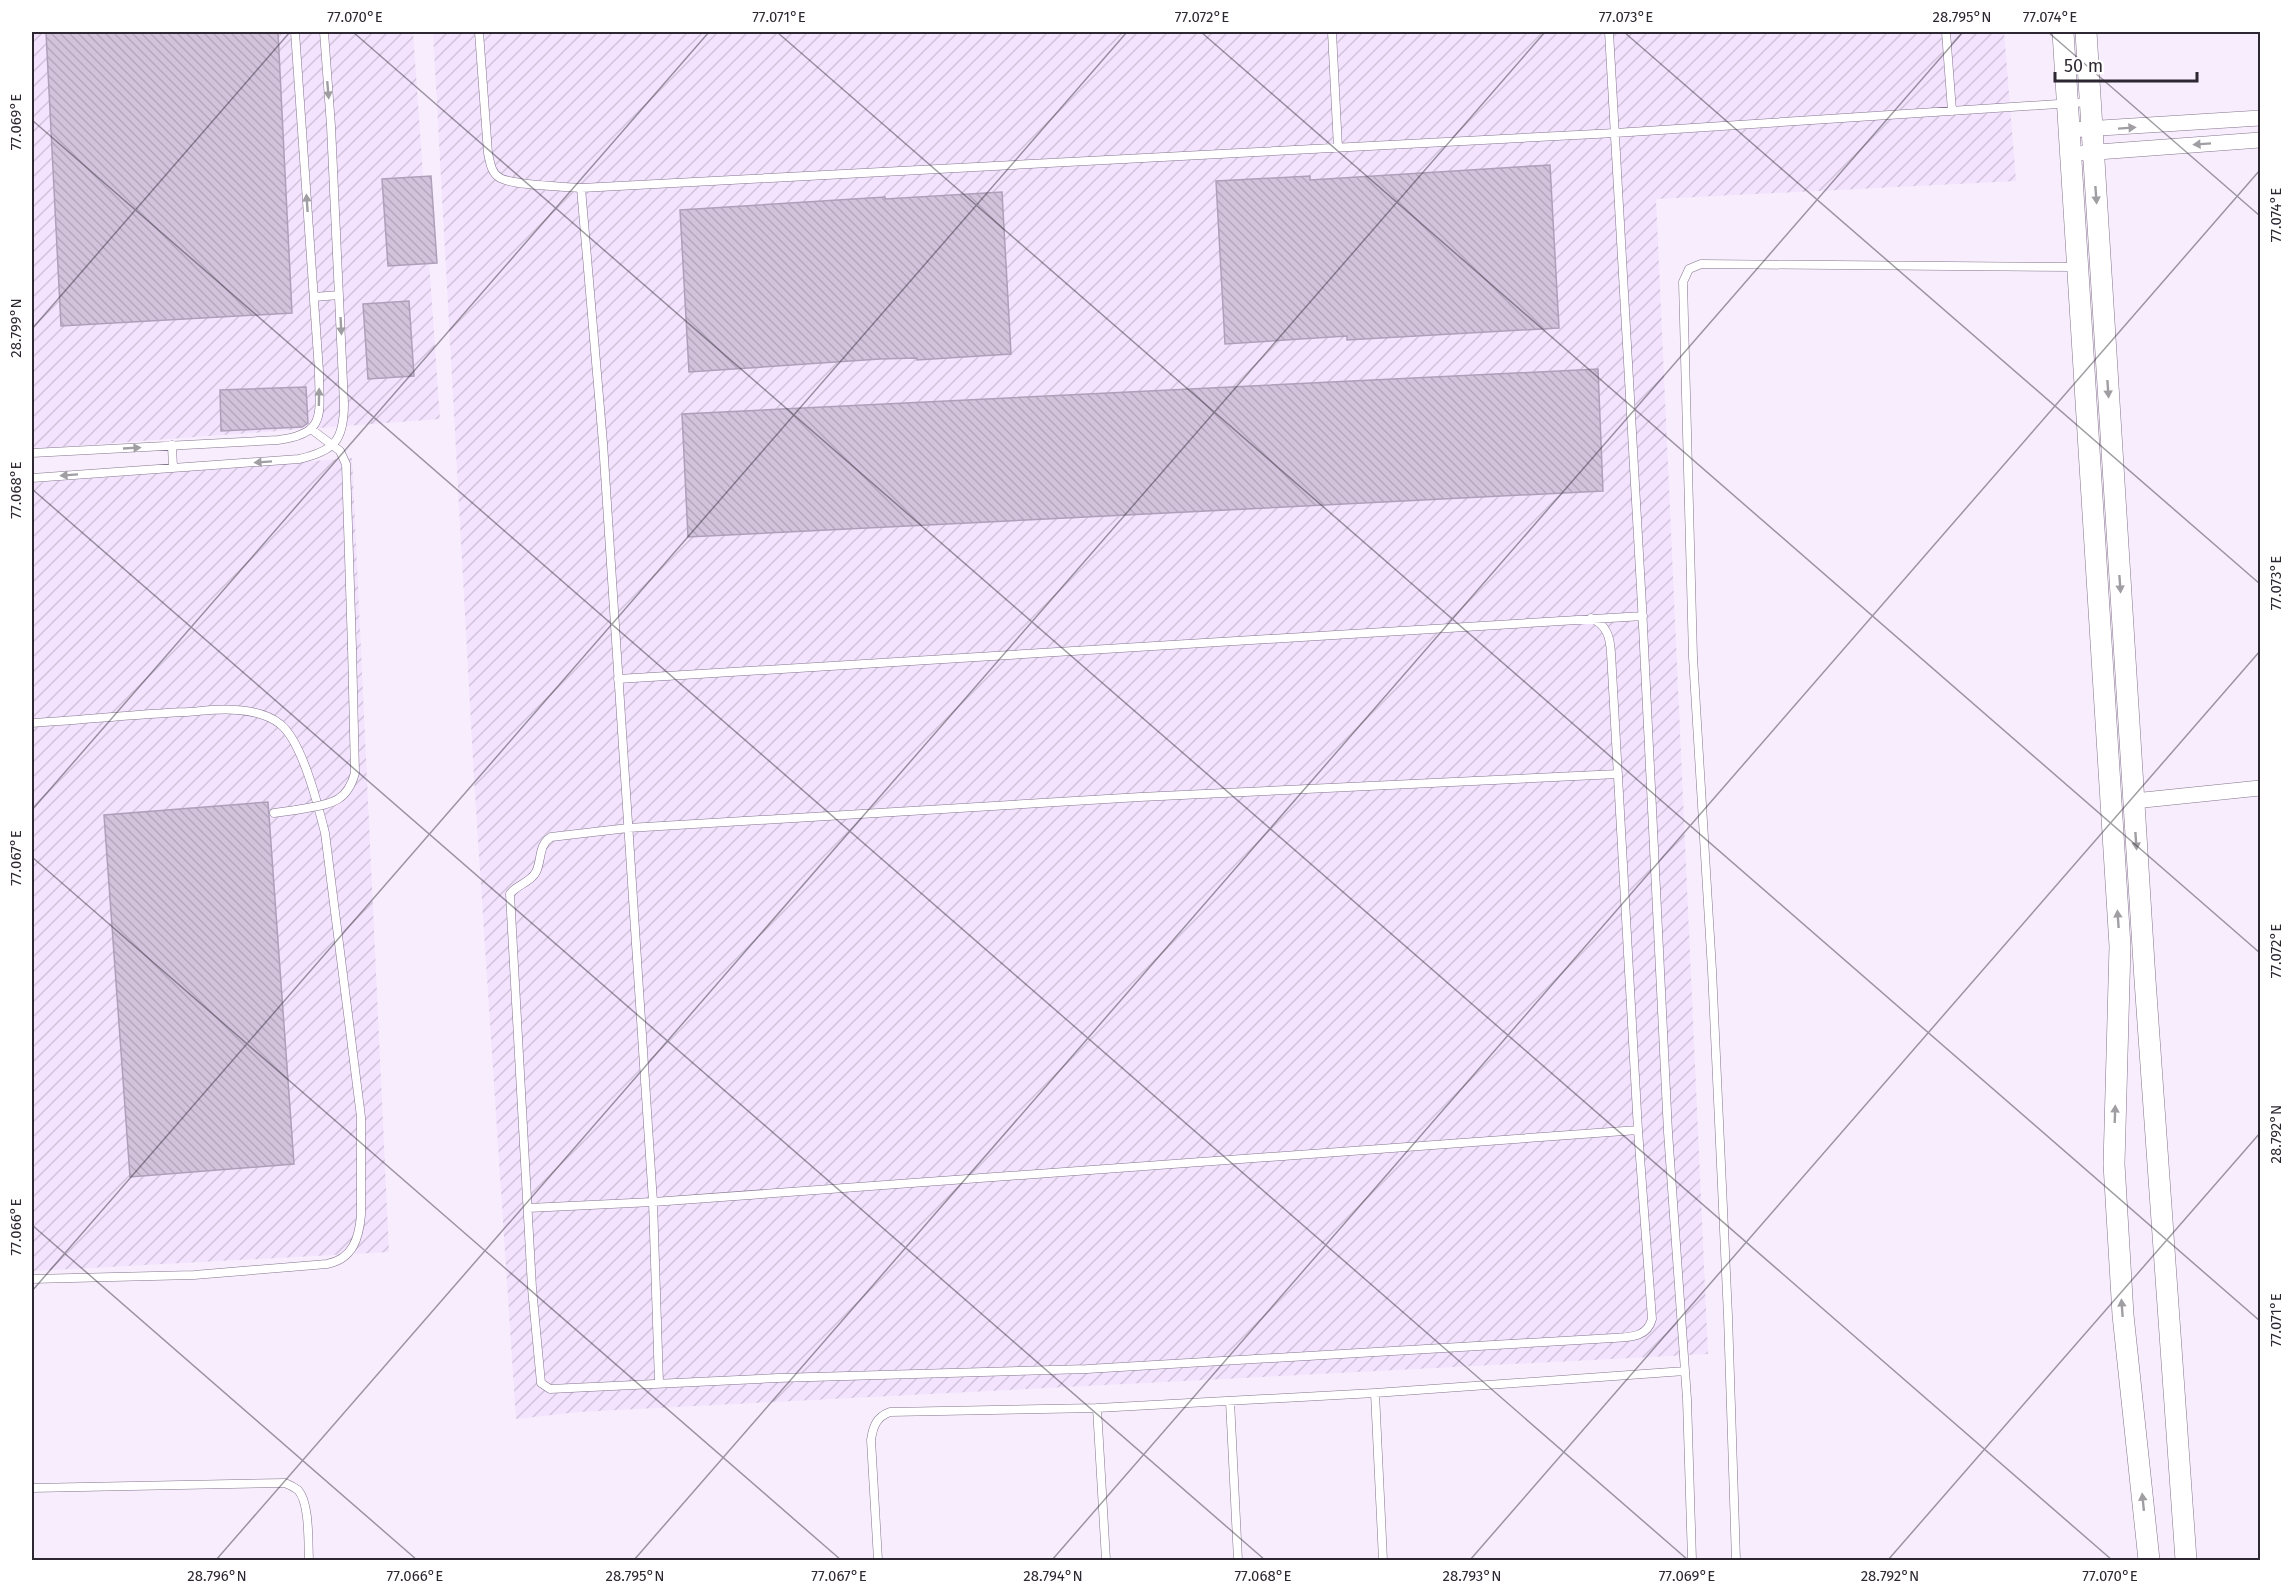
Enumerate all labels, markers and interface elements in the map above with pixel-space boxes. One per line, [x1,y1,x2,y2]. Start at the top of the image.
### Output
text: 77.070°E [327,8,383,26]
text: 77.071°E [752,8,806,26]
text: 77.072°E [1175,8,1229,26]
text: 77.073°E [1599,8,1653,26]
text: 28.795°N [1932,8,1992,26]
text: 77.074°E [2023,8,2077,26]
scale bar [2055,45,2198,83]
text: 50 m [2064,55,2103,77]
one-way arrow [324,80,333,99]
text: 77.069°E [7,94,25,150]
one-way arrow [2118,123,2137,132]
one-way arrow [2193,139,2212,149]
one-way arrow [2091,185,2100,204]
text: 77.074°E [2267,188,2285,242]
one-way arrow [302,193,312,212]
text: 28.799°N [7,298,25,358]
one-way arrow [336,317,345,336]
one-way arrow [2103,380,2113,399]
one-way arrow [314,388,324,407]
one-way arrow [122,443,141,452]
one-way arrow [254,457,273,467]
text: 77.068°E [7,461,25,519]
one-way arrow [59,471,78,480]
text: 77.073°E [2267,556,2285,610]
one-way arrow [2116,574,2125,593]
text: 77.067°E [7,830,25,886]
one-way arrow [2132,832,2141,851]
one-way arrow [2114,909,2123,928]
text: 77.072°E [2267,924,2285,978]
one-way arrow [2110,1104,2120,1123]
text: 28.792°N [2267,1105,2285,1163]
text: 77.066°E [7,1199,25,1255]
text: 77.071°E [2267,1293,2285,1347]
one-way arrow [2118,1299,2127,1318]
one-way arrow [2138,1493,2148,1512]
text: 28.796°N [187,1567,247,1585]
text: 77.066°E [387,1567,443,1585]
text: 28.795°N [605,1567,665,1585]
text: 77.067°E [811,1567,867,1585]
text: 28.794°N [1023,1567,1083,1585]
text: 77.068°E [1234,1567,1292,1585]
text: 28.793°N [1443,1567,1501,1585]
text: 77.069°E [1659,1567,1715,1585]
text: 28.792°N [1861,1567,1919,1585]
text: 77.070°E [2082,1567,2138,1585]

